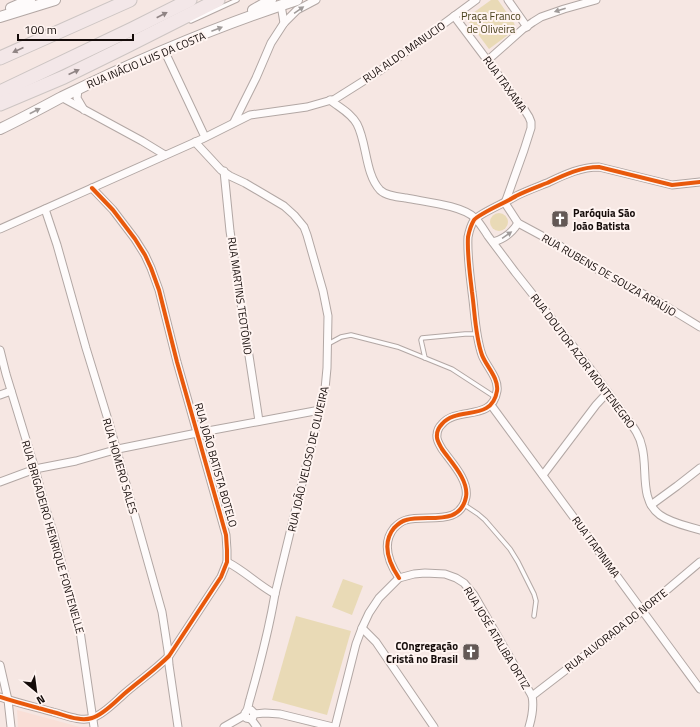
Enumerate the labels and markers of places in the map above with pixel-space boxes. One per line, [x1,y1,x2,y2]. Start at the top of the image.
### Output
place label: Paróquia São João Batista [573,205,636,234]
church icon: Paróquia São João Batista [550,209,570,229]
place label: COngregação Cristâ no Brasil [386,638,458,667]
church icon: COngregação Cristâ no Brasil [461,642,481,662]

